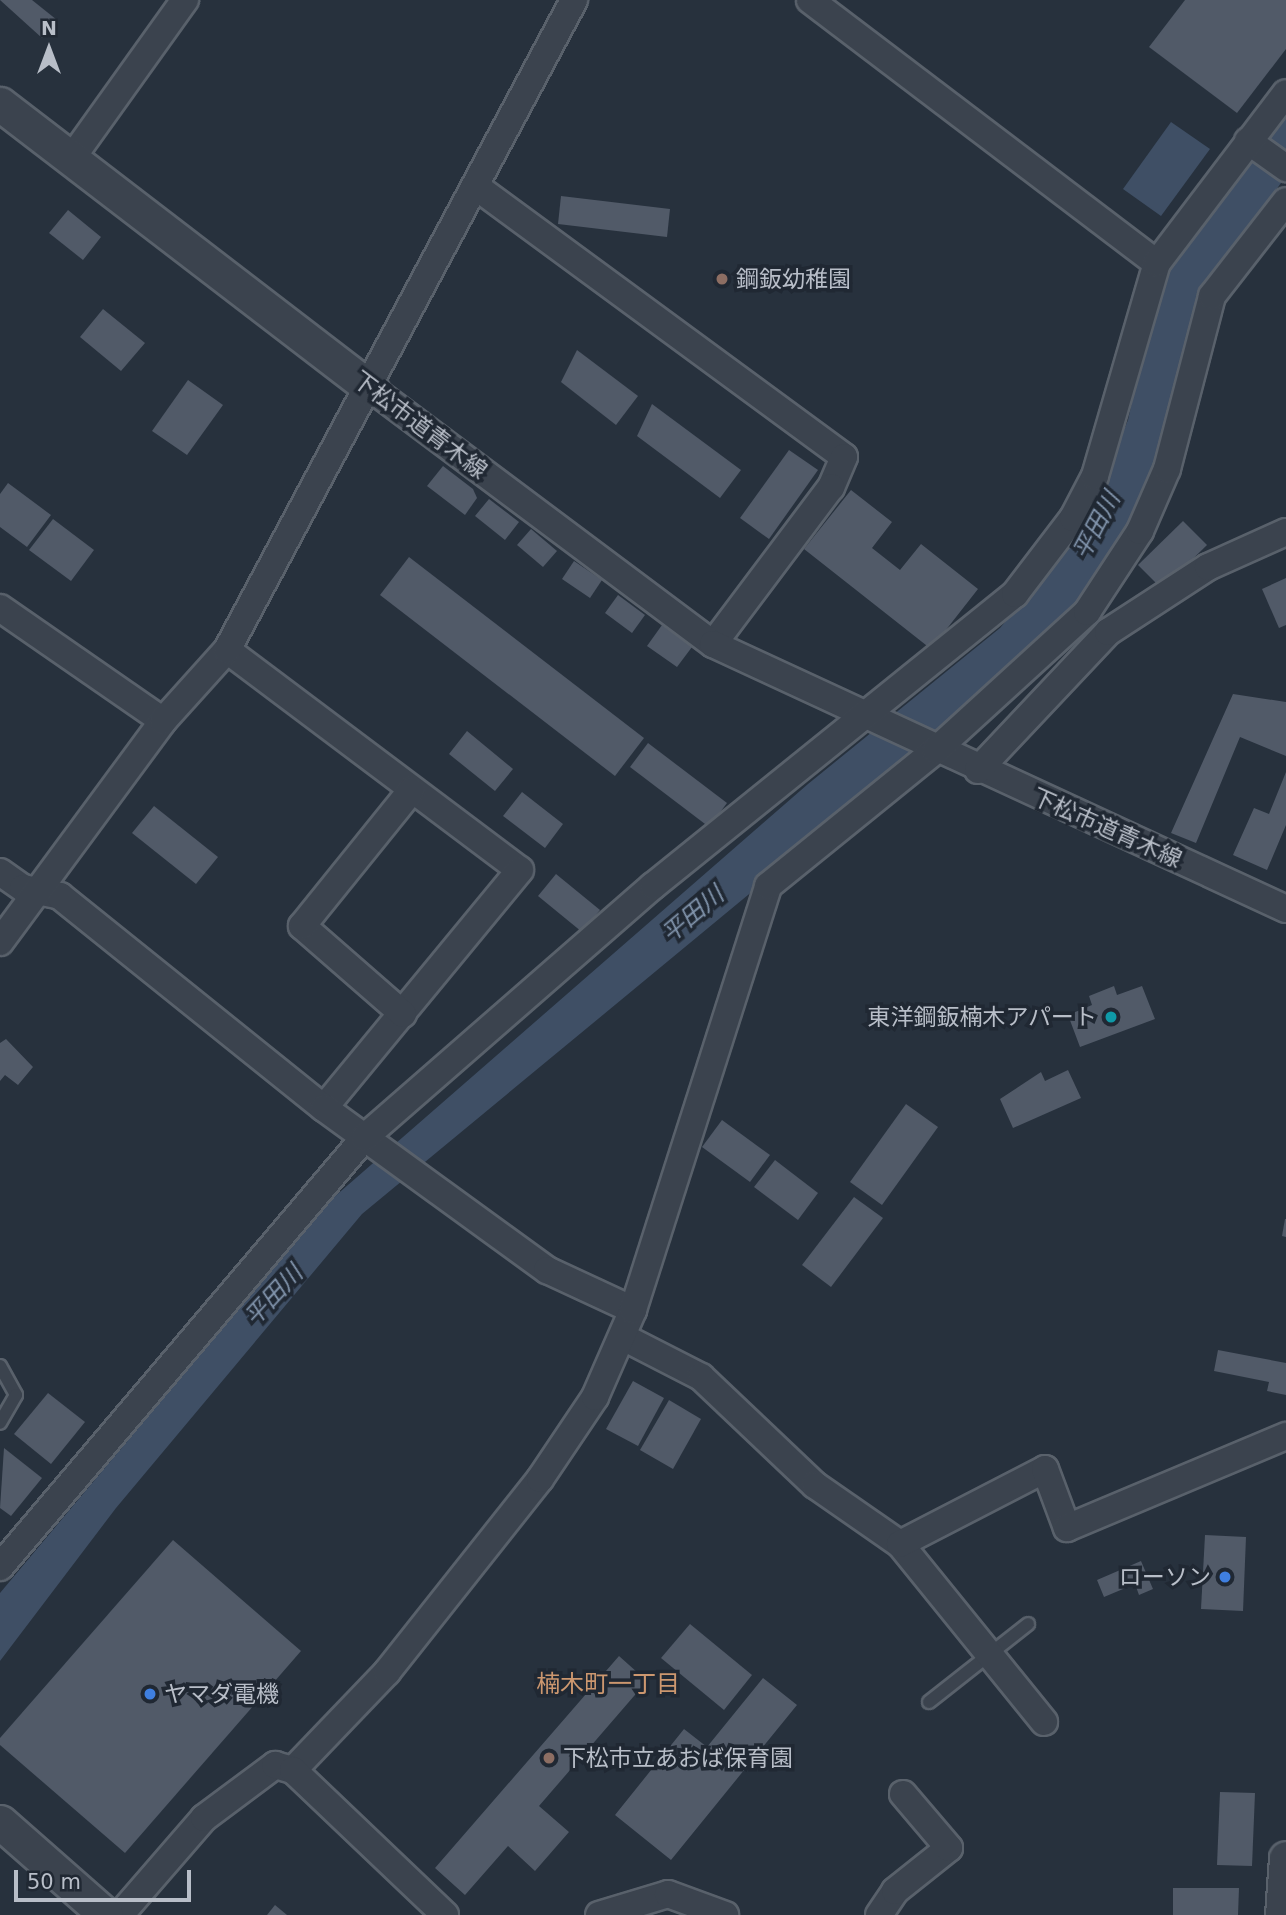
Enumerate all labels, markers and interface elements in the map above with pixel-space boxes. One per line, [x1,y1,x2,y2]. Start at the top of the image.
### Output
north arrow [14,14,84,84]
text: N [41,17,57,39]
place label: 鋼鈑幼稚園 [736,265,851,293]
marker: 鋼鈑幼稚園 [714,271,730,287]
street label: 下松市道青木線 [347,366,493,484]
water label: 平田川 [1067,487,1127,565]
street label: 下松市道青木線 [1028,783,1186,873]
water label: 平田川 [656,881,730,949]
place label: 東洋鋼鈑楠木アパート [867,1003,1097,1031]
marker: 東洋鋼鈑楠木アパート [1103,1009,1119,1025]
water label: 平田川 [239,1260,309,1332]
place label: ローソン [1119,1563,1211,1591]
marker: ローソン [1217,1569,1233,1585]
district label: 楠木町一丁目 [536,1671,680,1699]
place label: ヤマダ電機 [164,1680,279,1708]
marker: ヤマダ電機 [142,1686,158,1702]
place label: 下松市立あおば保育園 [563,1744,793,1772]
marker: 下松市立あおば保育園 [541,1750,557,1766]
scale bar [18,1856,194,1900]
text: 50 m [27,1870,81,1894]

